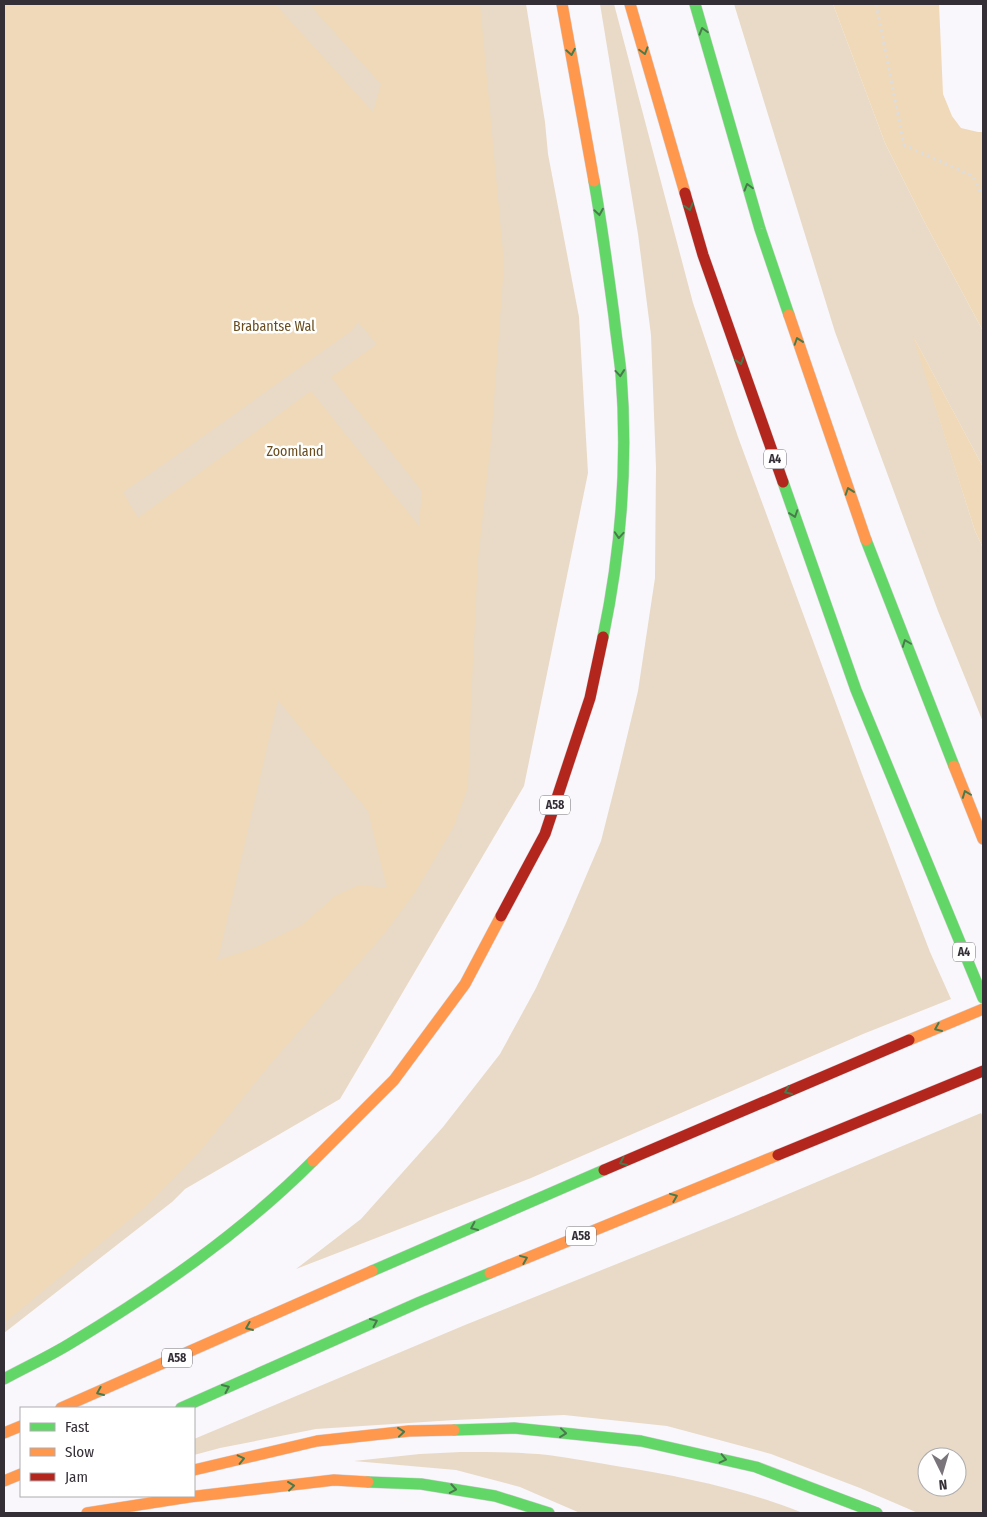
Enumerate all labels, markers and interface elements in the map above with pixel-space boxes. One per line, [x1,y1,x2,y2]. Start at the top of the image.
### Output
one-way arrow [698,27,708,35]
one-way arrow [638,46,648,54]
one-way arrow [565,47,575,56]
one-way arrow [743,183,753,191]
one-way arrow [684,202,694,210]
one-way arrow [593,207,603,216]
park label: Brabantse Wal [233,318,315,335]
one-way arrow [793,338,803,346]
one-way arrow [735,356,745,364]
one-way arrow [615,369,626,377]
park label: Zoomland [266,443,324,460]
road number: A4 [764,449,786,468]
one-way arrow [845,487,855,495]
one-way arrow [788,509,798,518]
one-way arrow [614,531,625,539]
one-way arrow [902,639,912,647]
one-way arrow [961,790,972,799]
road number: A58 [540,796,570,814]
road number: A4 [953,942,975,962]
one-way arrow [934,1022,943,1032]
one-way arrow [784,1084,793,1095]
one-way arrow [619,1155,628,1166]
one-way arrow [669,1193,678,1204]
one-way arrow [470,1221,479,1232]
road number: A58 [566,1226,596,1246]
one-way arrow [519,1255,528,1265]
one-way arrow [369,1318,378,1329]
one-way arrow [245,1320,254,1331]
road number: A58 [162,1349,192,1368]
one-way arrow [221,1384,230,1395]
one-way arrow [96,1385,105,1396]
legend [20,1407,195,1497]
text: Fast [65,1418,89,1436]
one-way arrow [397,1427,405,1438]
one-way arrow [560,1427,568,1438]
text: Slow [65,1443,94,1461]
north arrow [917,1447,967,1497]
one-way arrow [237,1454,246,1465]
one-way arrow [719,1454,728,1464]
text: Jam [65,1468,88,1486]
text: N [938,1476,948,1493]
one-way arrow [288,1481,296,1492]
one-way arrow [449,1484,457,1494]

